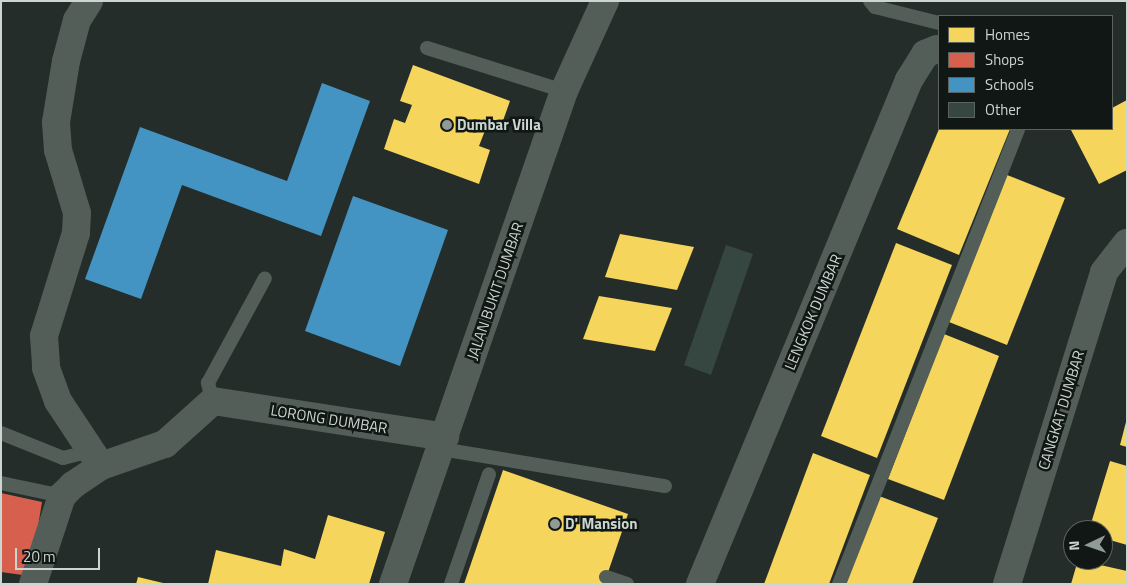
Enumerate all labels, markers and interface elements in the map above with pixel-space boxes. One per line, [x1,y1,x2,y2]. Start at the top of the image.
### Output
legend [938,15,1113,130]
text: Homes [985,23,1030,46]
text: Shops [985,48,1024,71]
text: Schools [985,73,1034,96]
text: Other [985,98,1021,121]
place label: Dumbar Villa [457,116,541,134]
marker: Dumbar Villa [441,119,453,131]
street label: JALAN BUKIT DUMBAR [463,220,527,362]
street label: LENGKOK DUMBAR [780,251,846,373]
street label: CANGKAT DUMBAR [1034,348,1088,472]
street label: LORONG DUMBAR [269,401,389,437]
place label: D' Mansion [565,515,638,533]
marker: D' Mansion [549,518,561,530]
north arrow [1063,520,1113,570]
scale bar [18,538,102,570]
text: N [1063,540,1084,551]
text: 20 m [23,545,56,568]

